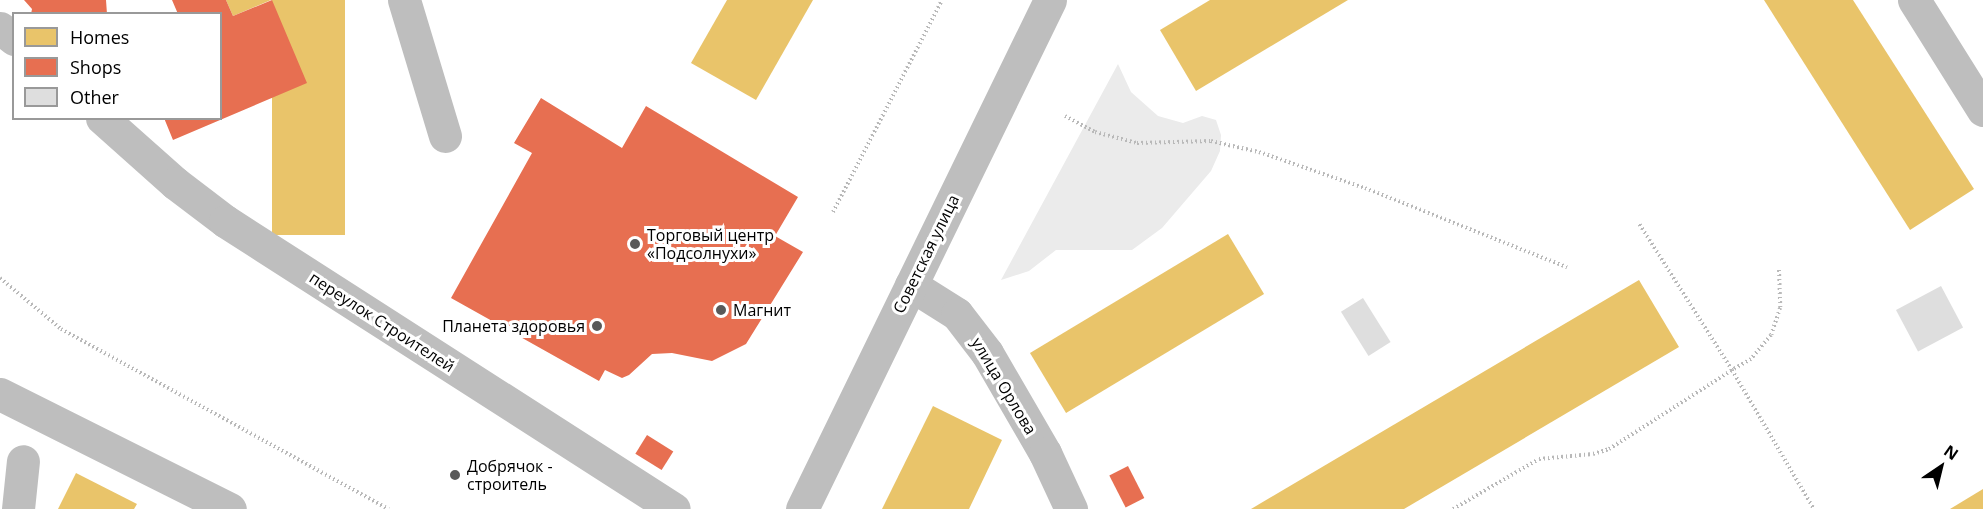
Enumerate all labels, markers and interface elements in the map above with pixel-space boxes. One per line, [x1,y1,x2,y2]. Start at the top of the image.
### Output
legend [12,12,222,120]
text: Homes [70,25,129,49]
text: Shops [70,55,121,79]
text: Other [70,85,119,109]
street label: Советская улица [889,192,963,316]
place label: Торговый центр «Подсолнухи» [647,225,774,263]
marker: Торговый центр «Подсолнухи» [628,237,642,251]
street label: переулок Строителей [306,268,458,376]
place label: Магнит [733,300,791,320]
marker: Магнит [714,303,728,317]
place label: Планета здоровья [442,316,585,336]
marker: Планета здоровья [590,319,604,333]
street label: улица Орлова [968,334,1040,438]
north arrow [1911,437,1971,497]
text: N [1940,440,1963,465]
place label: Добрячок - строитель [467,456,553,494]
marker: Добрячок - строитель [448,468,462,482]

